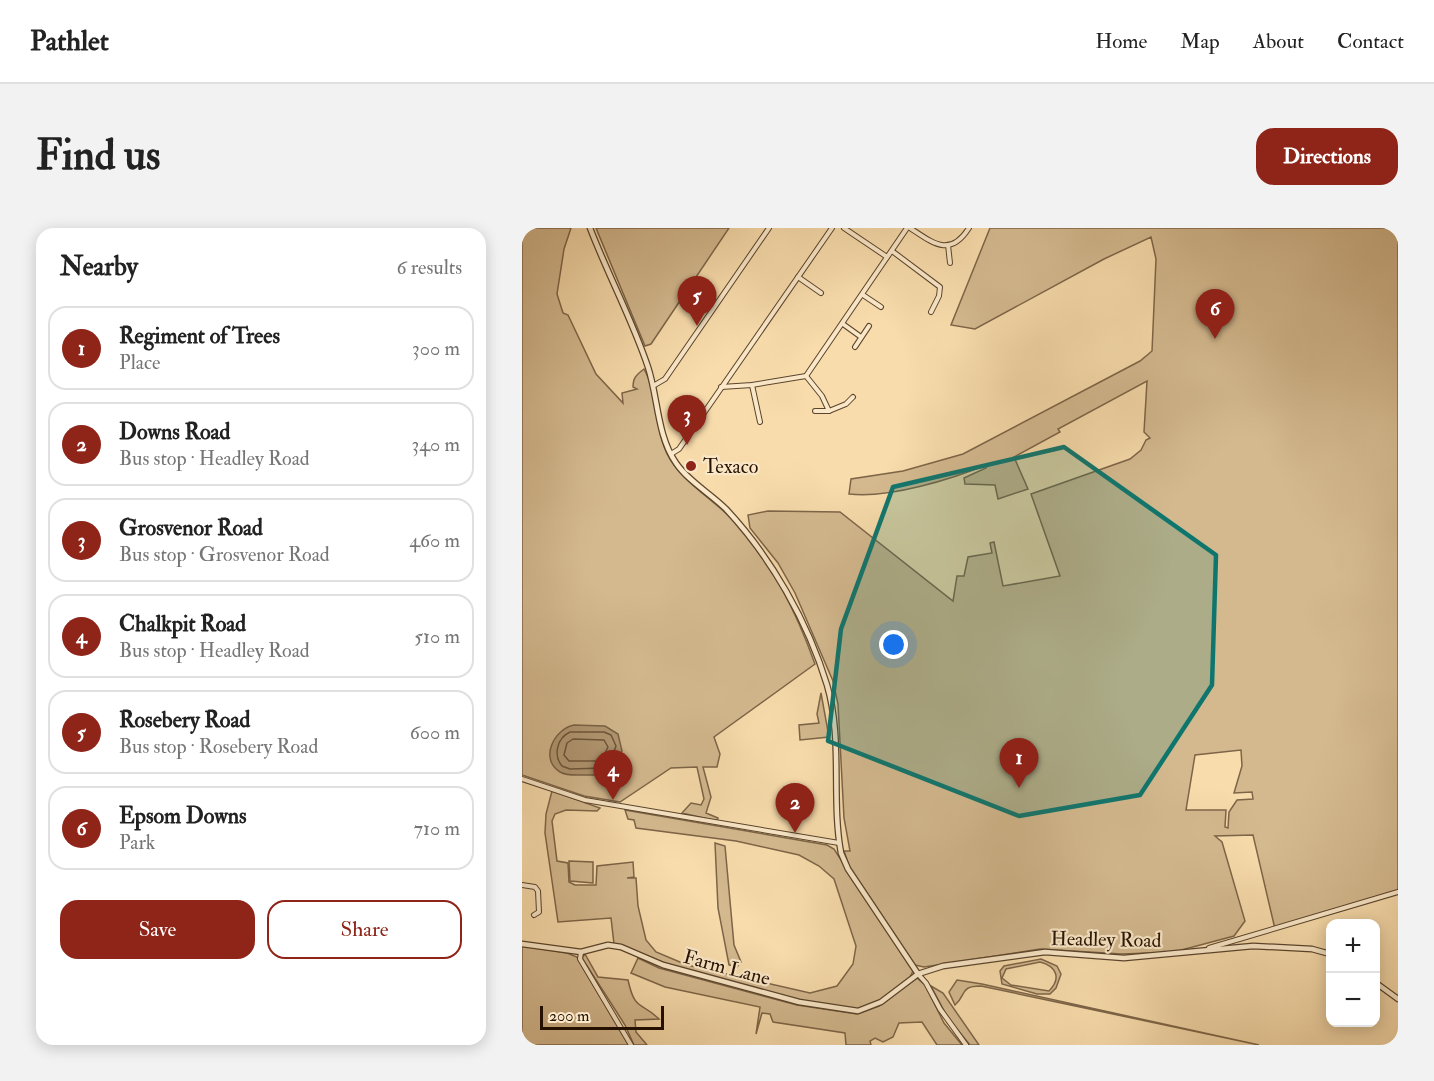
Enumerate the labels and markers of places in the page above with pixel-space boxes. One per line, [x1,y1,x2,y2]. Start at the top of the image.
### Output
pin: 5 [678,276,717,326]
pin: 6 [1196,290,1234,339]
pin: 3 [668,396,706,445]
place label: Texaco [703,454,758,479]
marker: Texaco [684,459,698,473]
pin: 1 [1000,738,1038,788]
pin: 4 [594,750,632,800]
pin: 2 [776,784,814,833]

